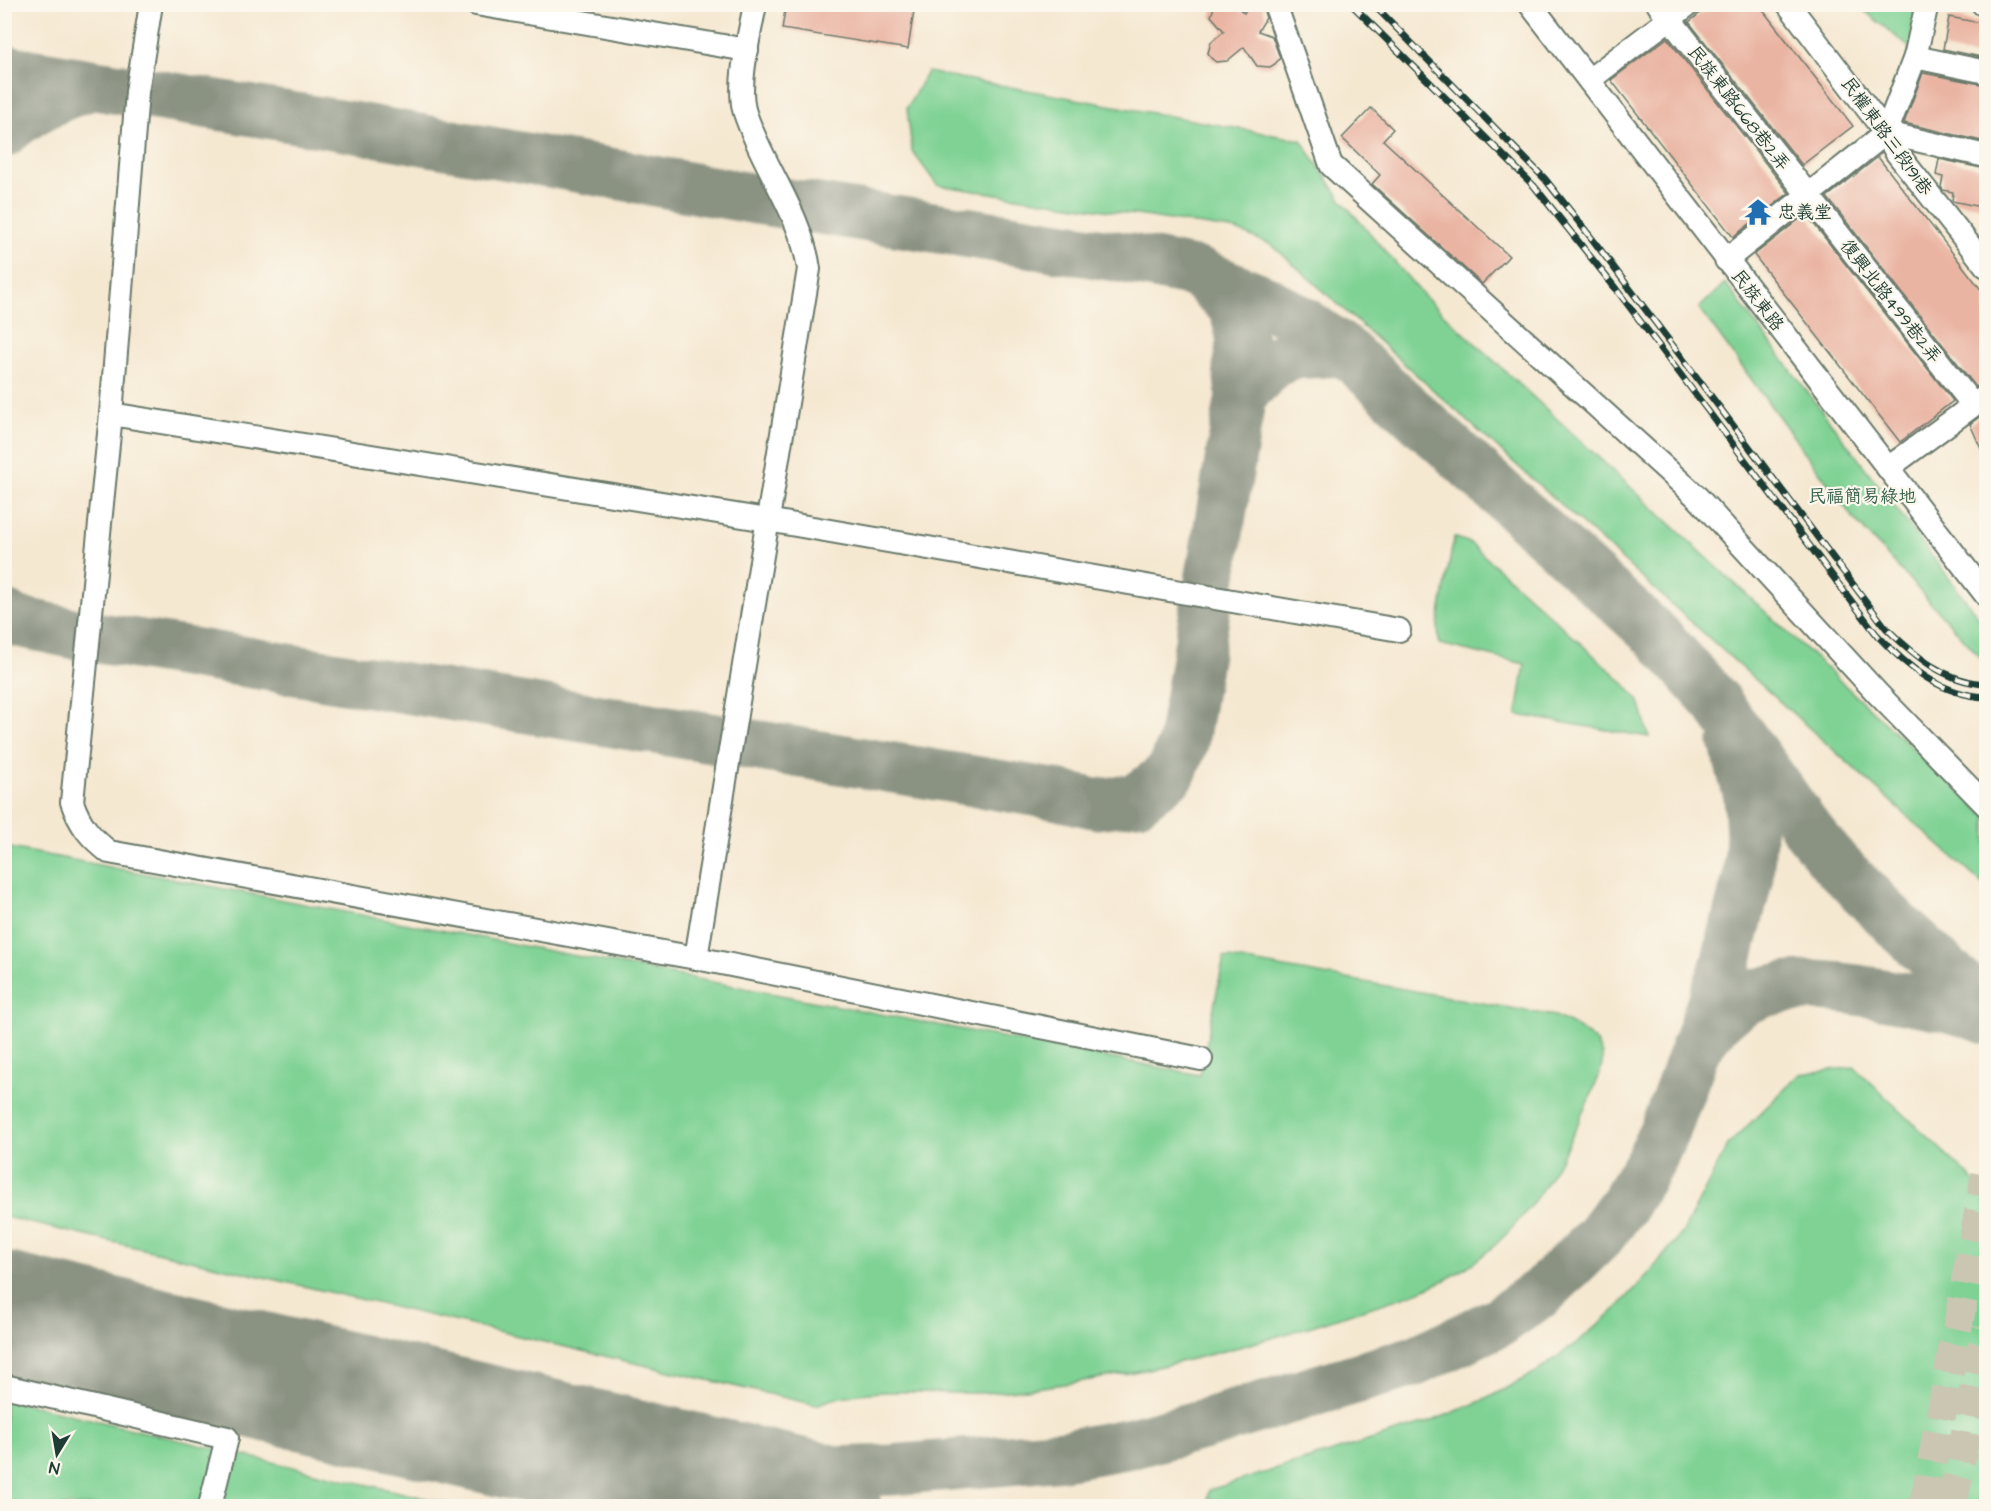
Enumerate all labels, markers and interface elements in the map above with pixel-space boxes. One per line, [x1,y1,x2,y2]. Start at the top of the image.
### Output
street label: 民族東路668巷2弄 [1682,41,1795,176]
street label: 民權東路三段191巷 [1835,72,1938,201]
temple icon: 忠義堂 [1743,197,1773,227]
place label: 忠義堂 [1778,200,1832,225]
street label: 復興北路499巷2弄 [1834,234,1947,369]
street label: 民族東路 [1726,264,1790,336]
park label: 民福簡易綠地 [1808,484,1916,509]
north arrow [27,1424,87,1484]
text: N [47,1456,61,1479]

